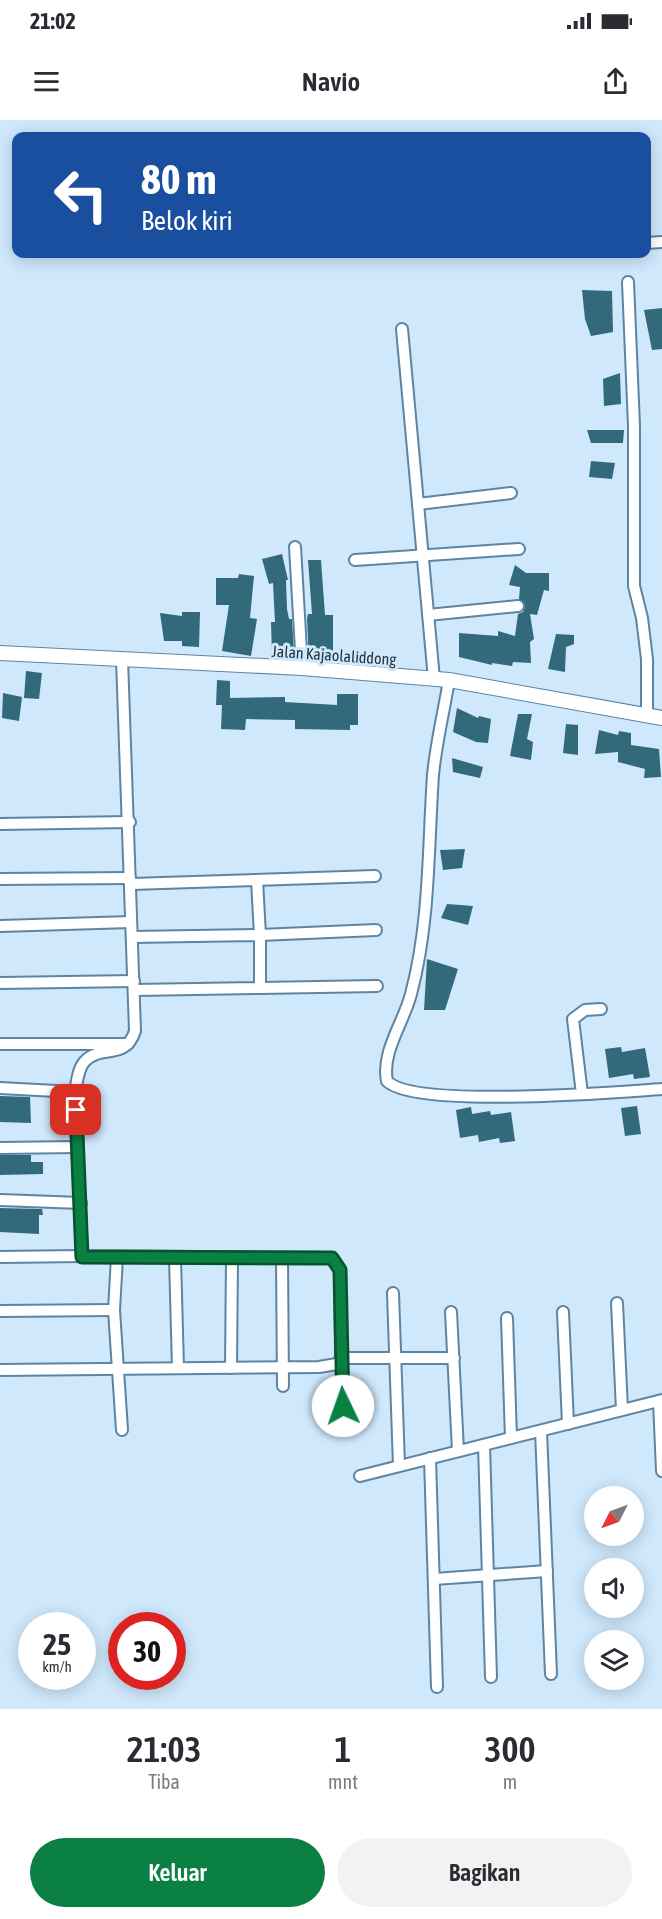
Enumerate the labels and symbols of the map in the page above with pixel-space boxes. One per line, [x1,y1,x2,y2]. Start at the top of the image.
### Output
street label: Jalan Kajaolaliddong [271,642,397,669]
pin [50,1084,101,1135]
position arrow [311,1374,375,1438]
north arrow [584,1486,644,1546]
speed limit sign: 30 [108,1612,186,1690]

